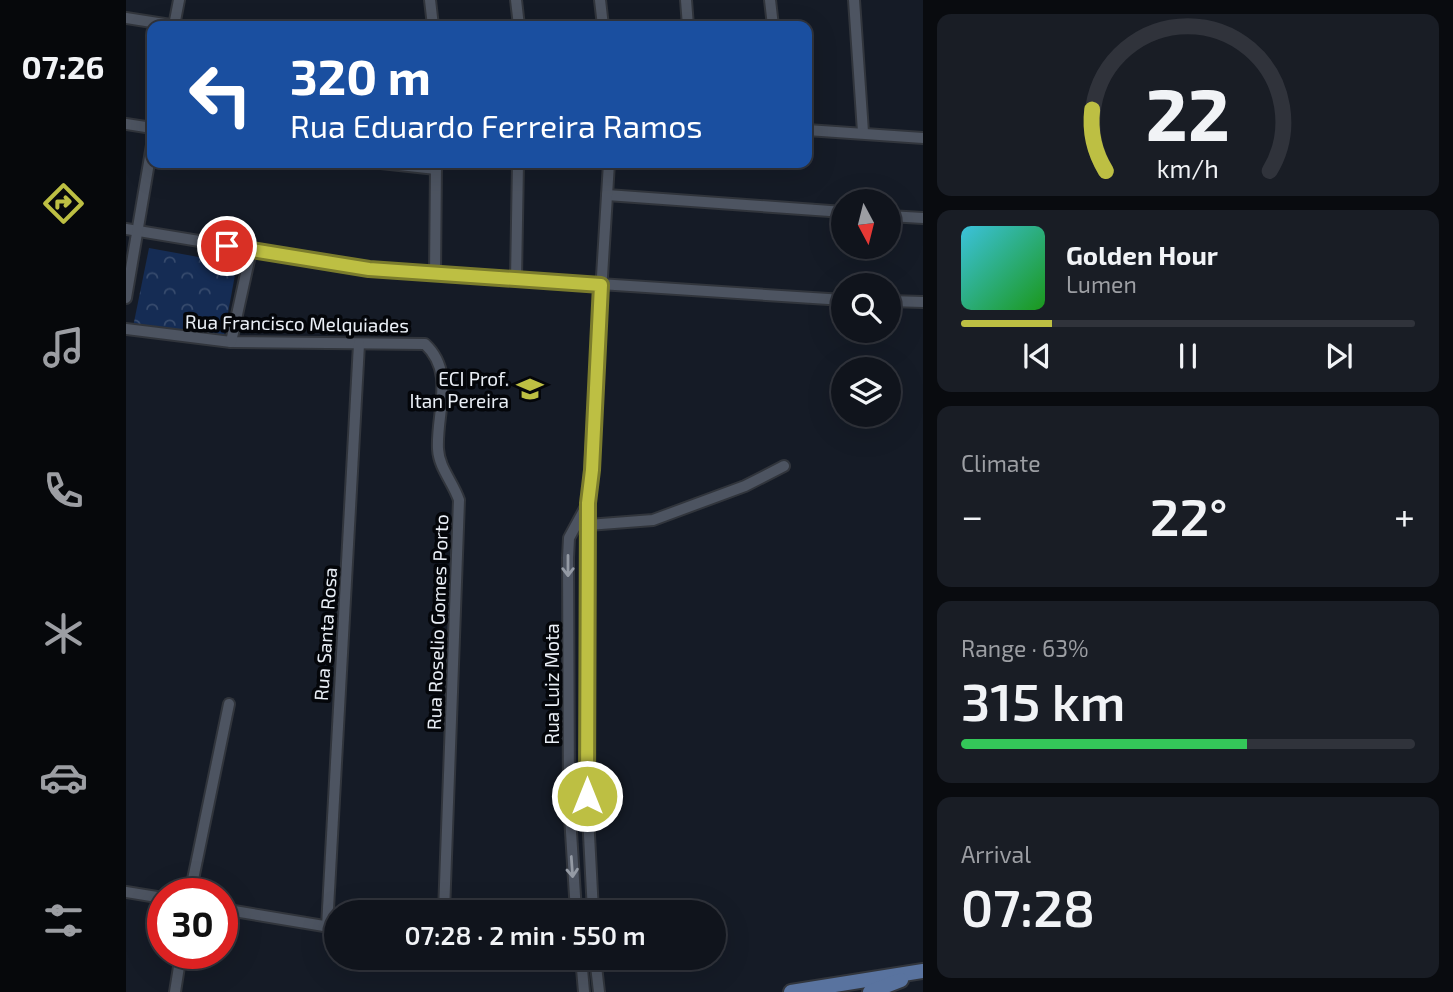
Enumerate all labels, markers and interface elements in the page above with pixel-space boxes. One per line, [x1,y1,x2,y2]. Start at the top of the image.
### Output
text: 320 m [290,46,431,105]
text: 07:26 [22,47,104,85]
icon: left [175,49,266,140]
text: 22 [1146,68,1230,156]
text: Rua Eduardo Ferreira Ramos [290,106,703,144]
text: km/h [1157,153,1219,183]
icon: directions [39,179,88,228]
north arrow [831,189,901,259]
map controls [831,189,901,427]
pin [197,216,257,276]
icon: arrive [208,227,246,265]
text: Golden Hour [1066,239,1218,270]
text: Lumen [1066,270,1137,298]
button: search [831,273,901,343]
street label: Rua Francisco Melquiades [185,310,409,336]
icon: music [39,323,88,372]
icon: previous [1018,337,1056,375]
icon: pause [1169,337,1207,375]
icon: next [1320,337,1358,375]
button: layers [831,357,901,427]
place label: ECI Prof. Itan Pereira [409,367,509,412]
school or university icon: ECI Prof. Itan Pereira [515,374,545,404]
text: Climate [961,449,1041,477]
icon: phone [39,466,88,515]
text: 22° [1150,484,1228,546]
text: − [961,492,983,538]
text: + [1394,492,1415,538]
street label: Rua Roselio Gomes Porto [422,514,452,730]
one-way arrow [562,555,575,578]
street label: Rua Santa Rosa [309,566,341,702]
icon: climate [39,609,88,658]
street label: Rua Luiz Mota [540,623,563,745]
text: Range · 63% [961,634,1089,662]
text: 315 km [961,669,1125,731]
icon: car [39,753,88,802]
position arrow [550,759,624,833]
text: Arrival [961,840,1031,868]
one-way arrow [566,855,579,878]
text: 07:28 [961,875,1095,937]
speed limit sign: 30 [147,878,238,969]
icon: filters [39,896,88,945]
text: 07:28 · 2 min · 550 m [404,919,646,950]

